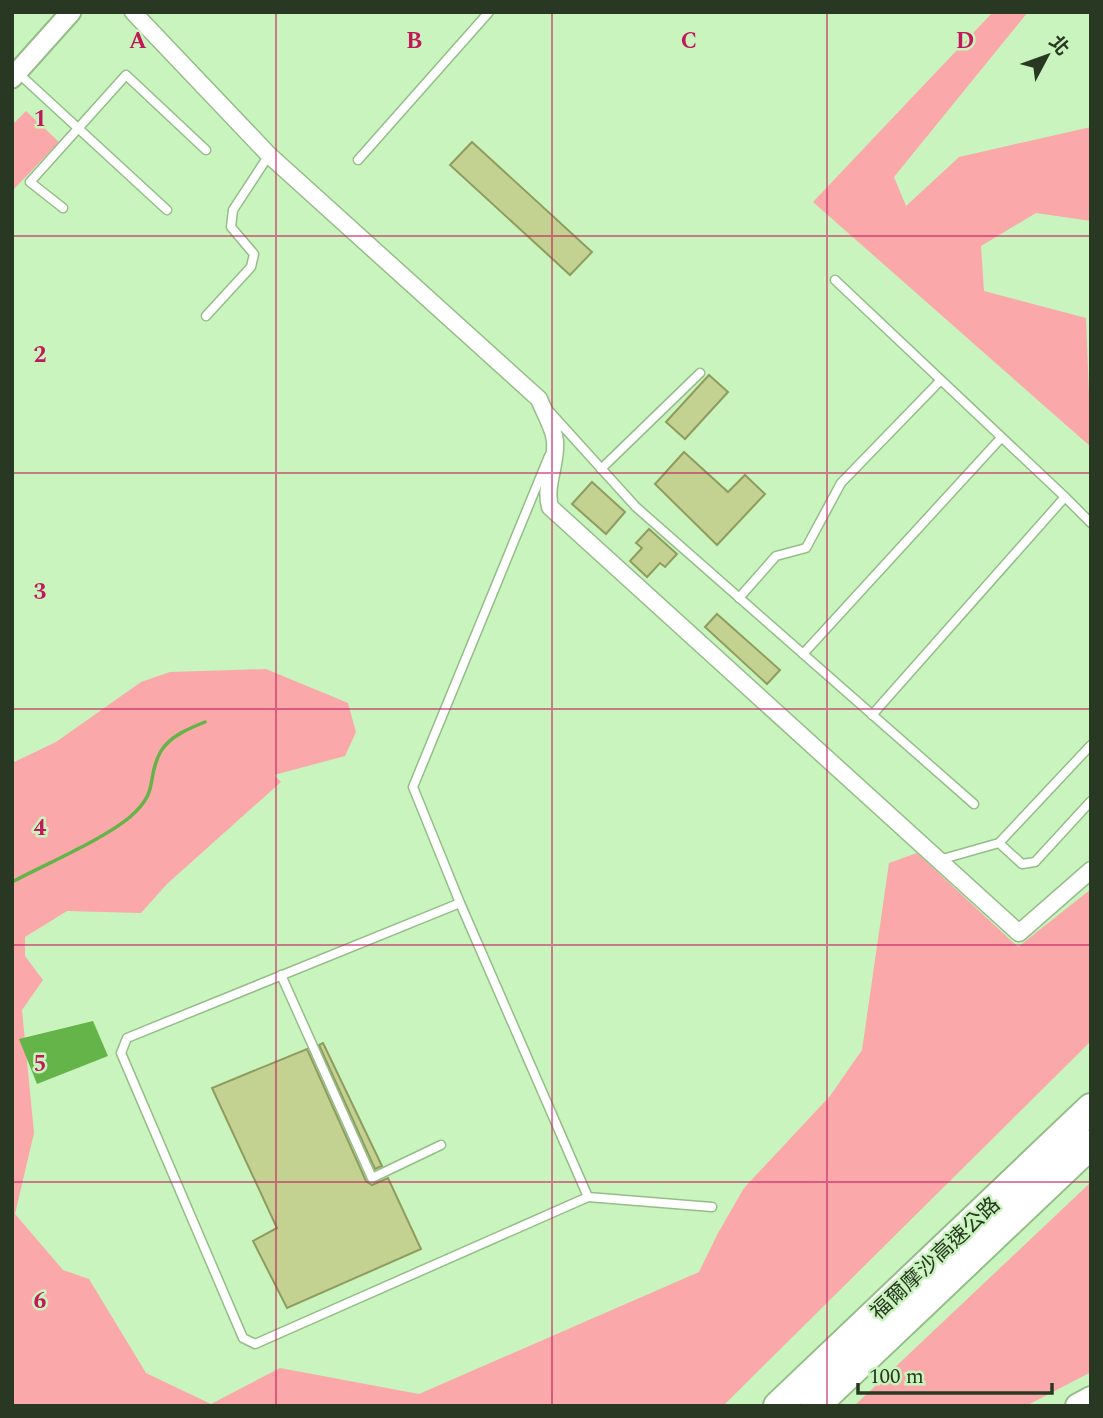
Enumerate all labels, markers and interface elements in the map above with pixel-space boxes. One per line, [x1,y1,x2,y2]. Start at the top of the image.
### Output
north arrow [1012,21,1082,91]
text: A [129,24,147,59]
text: B [406,24,422,59]
text: C [681,24,697,59]
text: D [956,24,974,59]
text: 北 [1042,29,1076,63]
text: 1 [34,102,46,137]
text: 2 [34,338,47,373]
text: 3 [34,575,47,610]
text: 4 [34,811,47,846]
text: 5 [34,1047,46,1082]
street label: 福爾摩沙高速公路 [863,1190,1008,1328]
text: 6 [34,1284,47,1319]
scale bar [858,1352,1052,1396]
text: 100 m [869,1361,924,1393]

